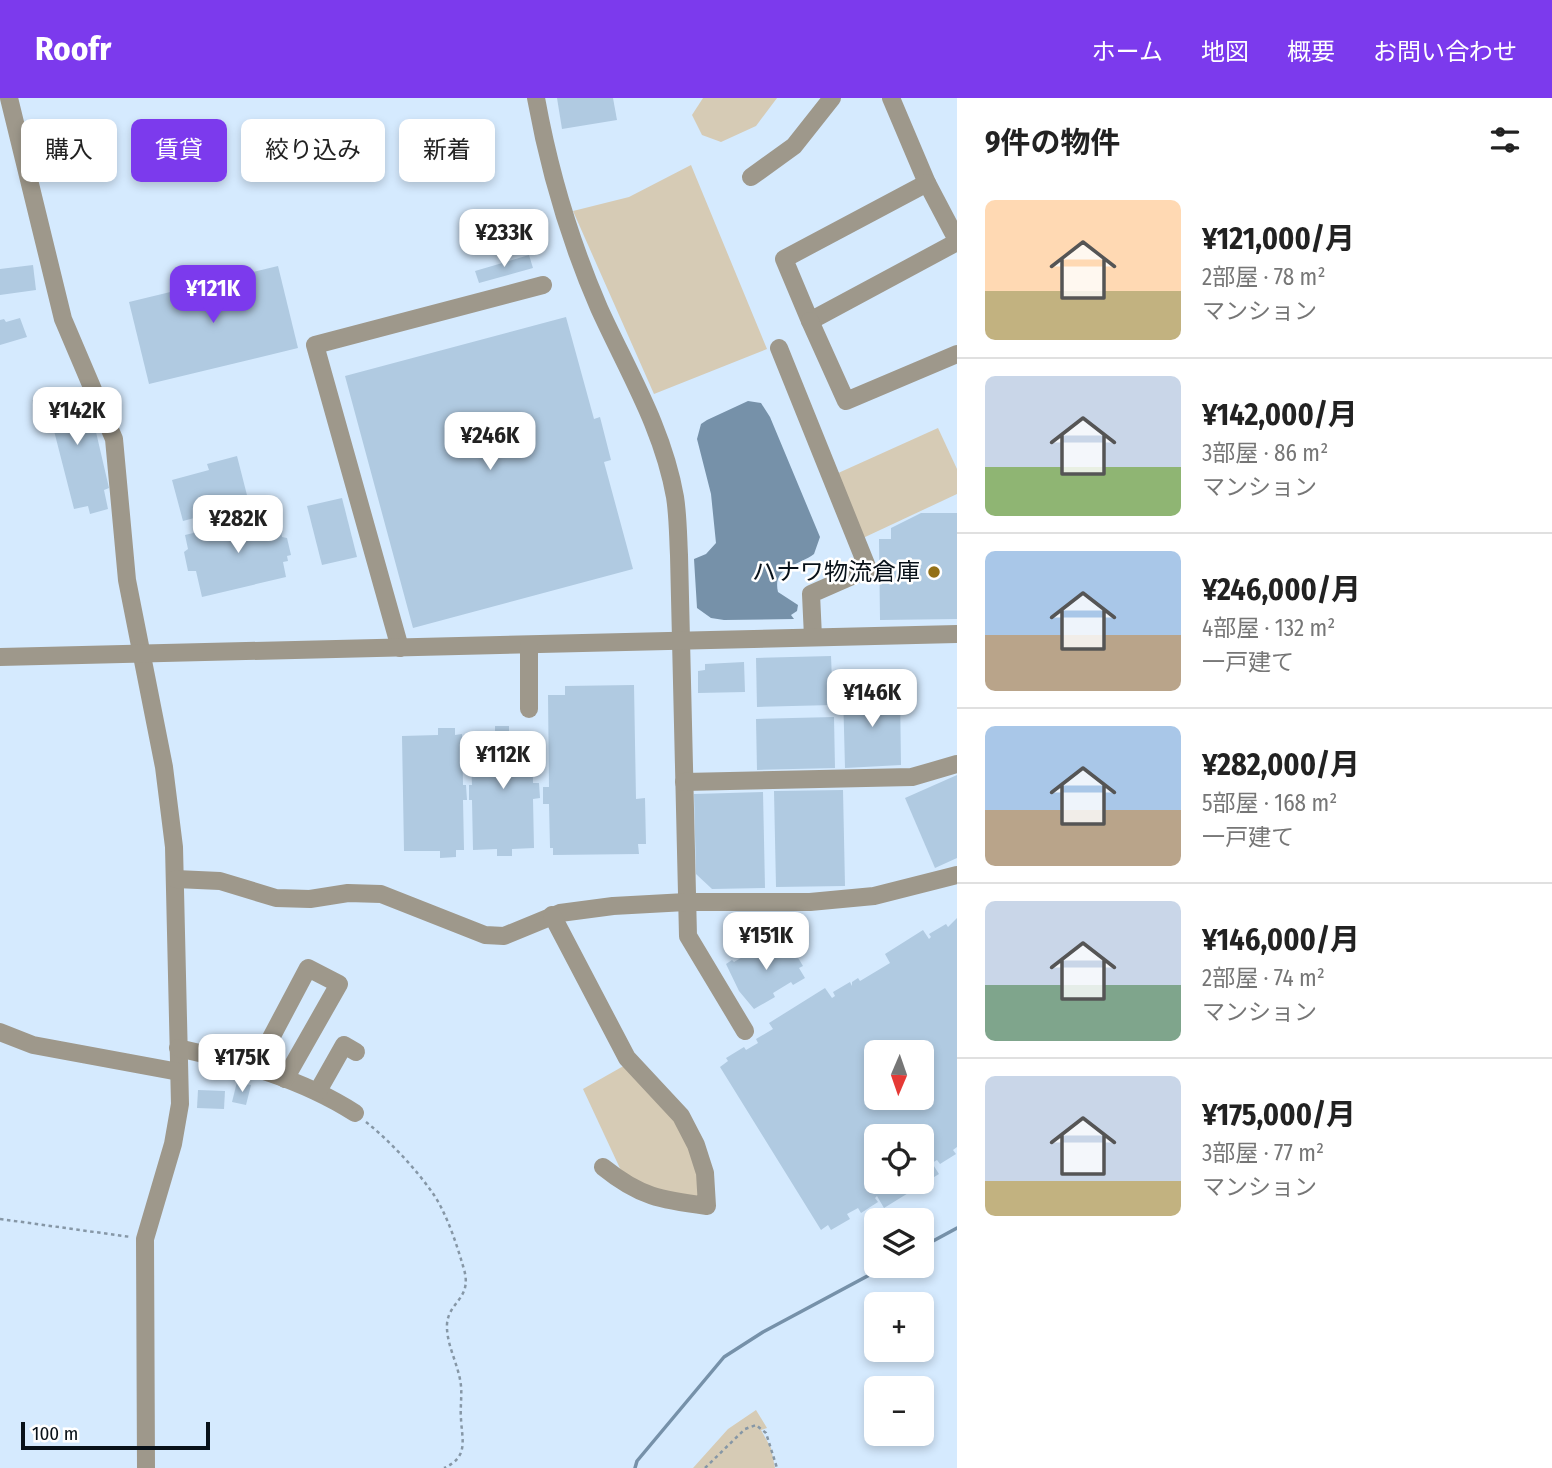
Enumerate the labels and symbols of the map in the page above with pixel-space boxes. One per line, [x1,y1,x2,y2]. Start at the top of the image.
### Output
pin: ¥233K [455,209,553,269]
pin: ¥121K [164,266,262,325]
pin: ¥142K [28,388,126,447]
pin: ¥246K [441,412,539,472]
pin: ¥282K [189,496,287,555]
place label: ハナワ物流倉庫 [752,558,920,586]
marker: ハナワ物流倉庫 [926,564,942,580]
pin: ¥146K [823,670,921,729]
pin: ¥112K [454,732,552,791]
pin: ¥151K [717,912,815,972]
pin: ¥175K [193,1034,291,1094]
north arrow [864,1040,934,1110]
scale bar [21,1419,210,1451]

